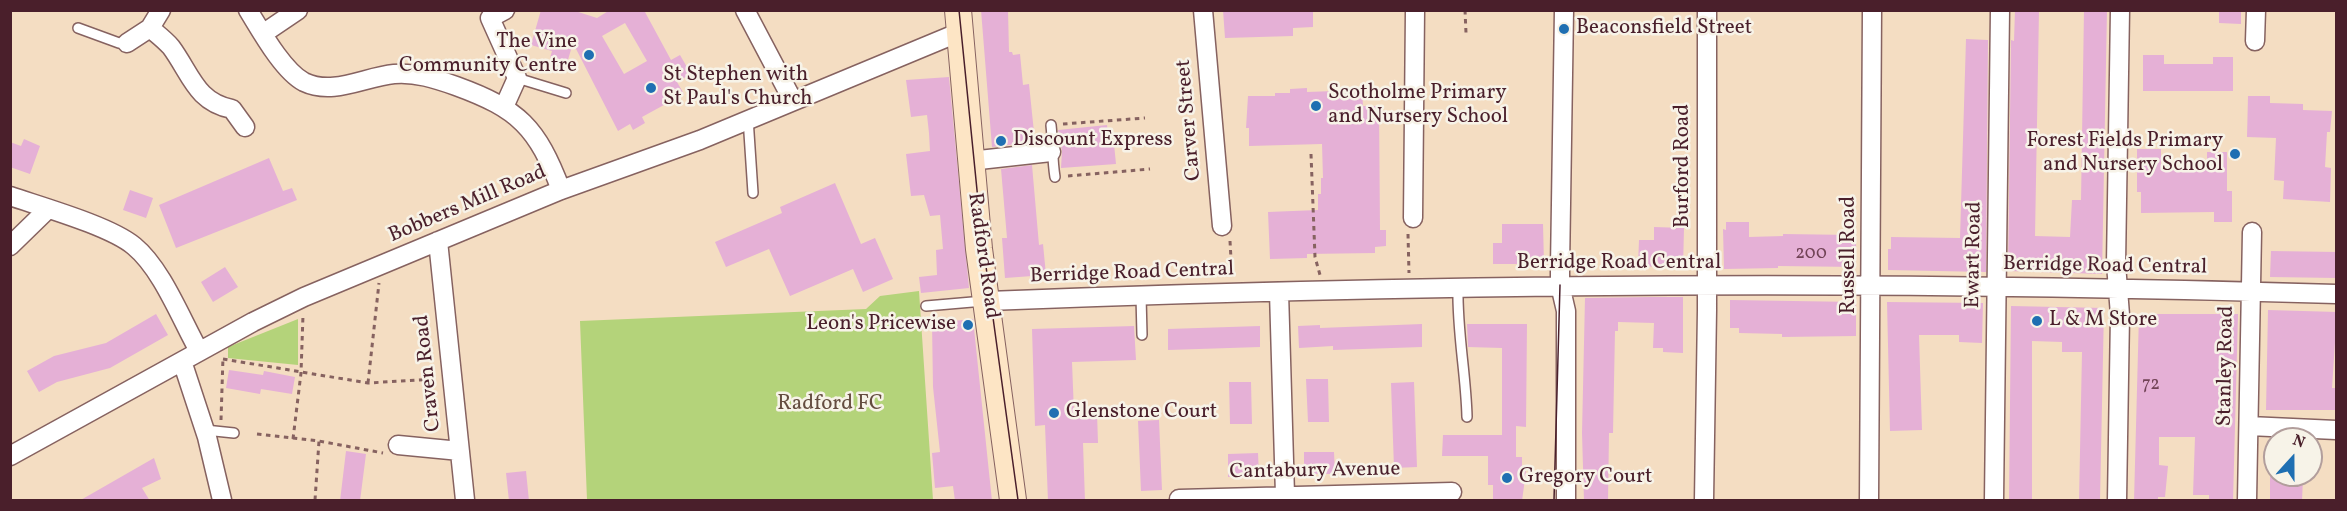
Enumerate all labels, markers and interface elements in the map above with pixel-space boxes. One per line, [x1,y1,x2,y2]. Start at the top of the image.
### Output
place label: Beaconsfield Street [1576,16,1752,42]
marker: Beaconsfield Street [1557,22,1571,36]
place label: The Vine Community Centre [399,30,577,80]
marker: The Vine Community Centre [582,48,596,62]
street label: Carver Street [1172,58,1208,182]
place label: St Stephen with St Paul's Church [663,63,813,113]
marker: St Stephen with St Paul's Church [644,81,658,95]
place label: Scotholme Primary and Nursery School [1328,81,1508,131]
marker: Scotholme Primary and Nursery School [1309,99,1323,113]
street label: Burford Road [1671,104,1697,228]
place label: Discount Express [1013,128,1172,154]
place label: Forest Fields Primary and Nursery School [2027,129,2223,179]
marker: Discount Express [994,134,1008,148]
marker: Forest Fields Primary and Nursery School [2228,147,2242,161]
street label: Bobbers Mill Road [385,160,551,250]
street label: Radford Road [961,191,1003,321]
street label: Russell Road [1837,196,1863,314]
street label: Ewart Road [1961,201,1989,309]
house number: 200 [1795,244,1827,266]
street label: Berridge Road Central [1517,251,1721,277]
street label: Berridge Road Central [2003,253,2207,281]
street label: Berridge Road Central [1029,258,1235,290]
street label: Stanley Road [2213,305,2241,427]
place label: L & M Store [2049,308,2157,334]
place label: Leon's Pricewise [806,312,956,338]
street label: Craven Road [410,313,448,433]
marker: L & M Store [2030,314,2044,328]
marker: Leon's Pricewise [961,318,975,332]
house number: 72 [2142,375,2160,397]
park label: Radford FC [777,392,883,418]
place label: Glenstone Court [1066,400,1217,426]
marker: Glenstone Court [1047,406,1061,420]
north arrow [2263,427,2323,487]
text: N [2289,430,2308,454]
street label: Cantabury Avenue [1229,458,1401,486]
place label: Gregory Court [1519,465,1652,491]
marker: Gregory Court [1500,471,1514,485]

